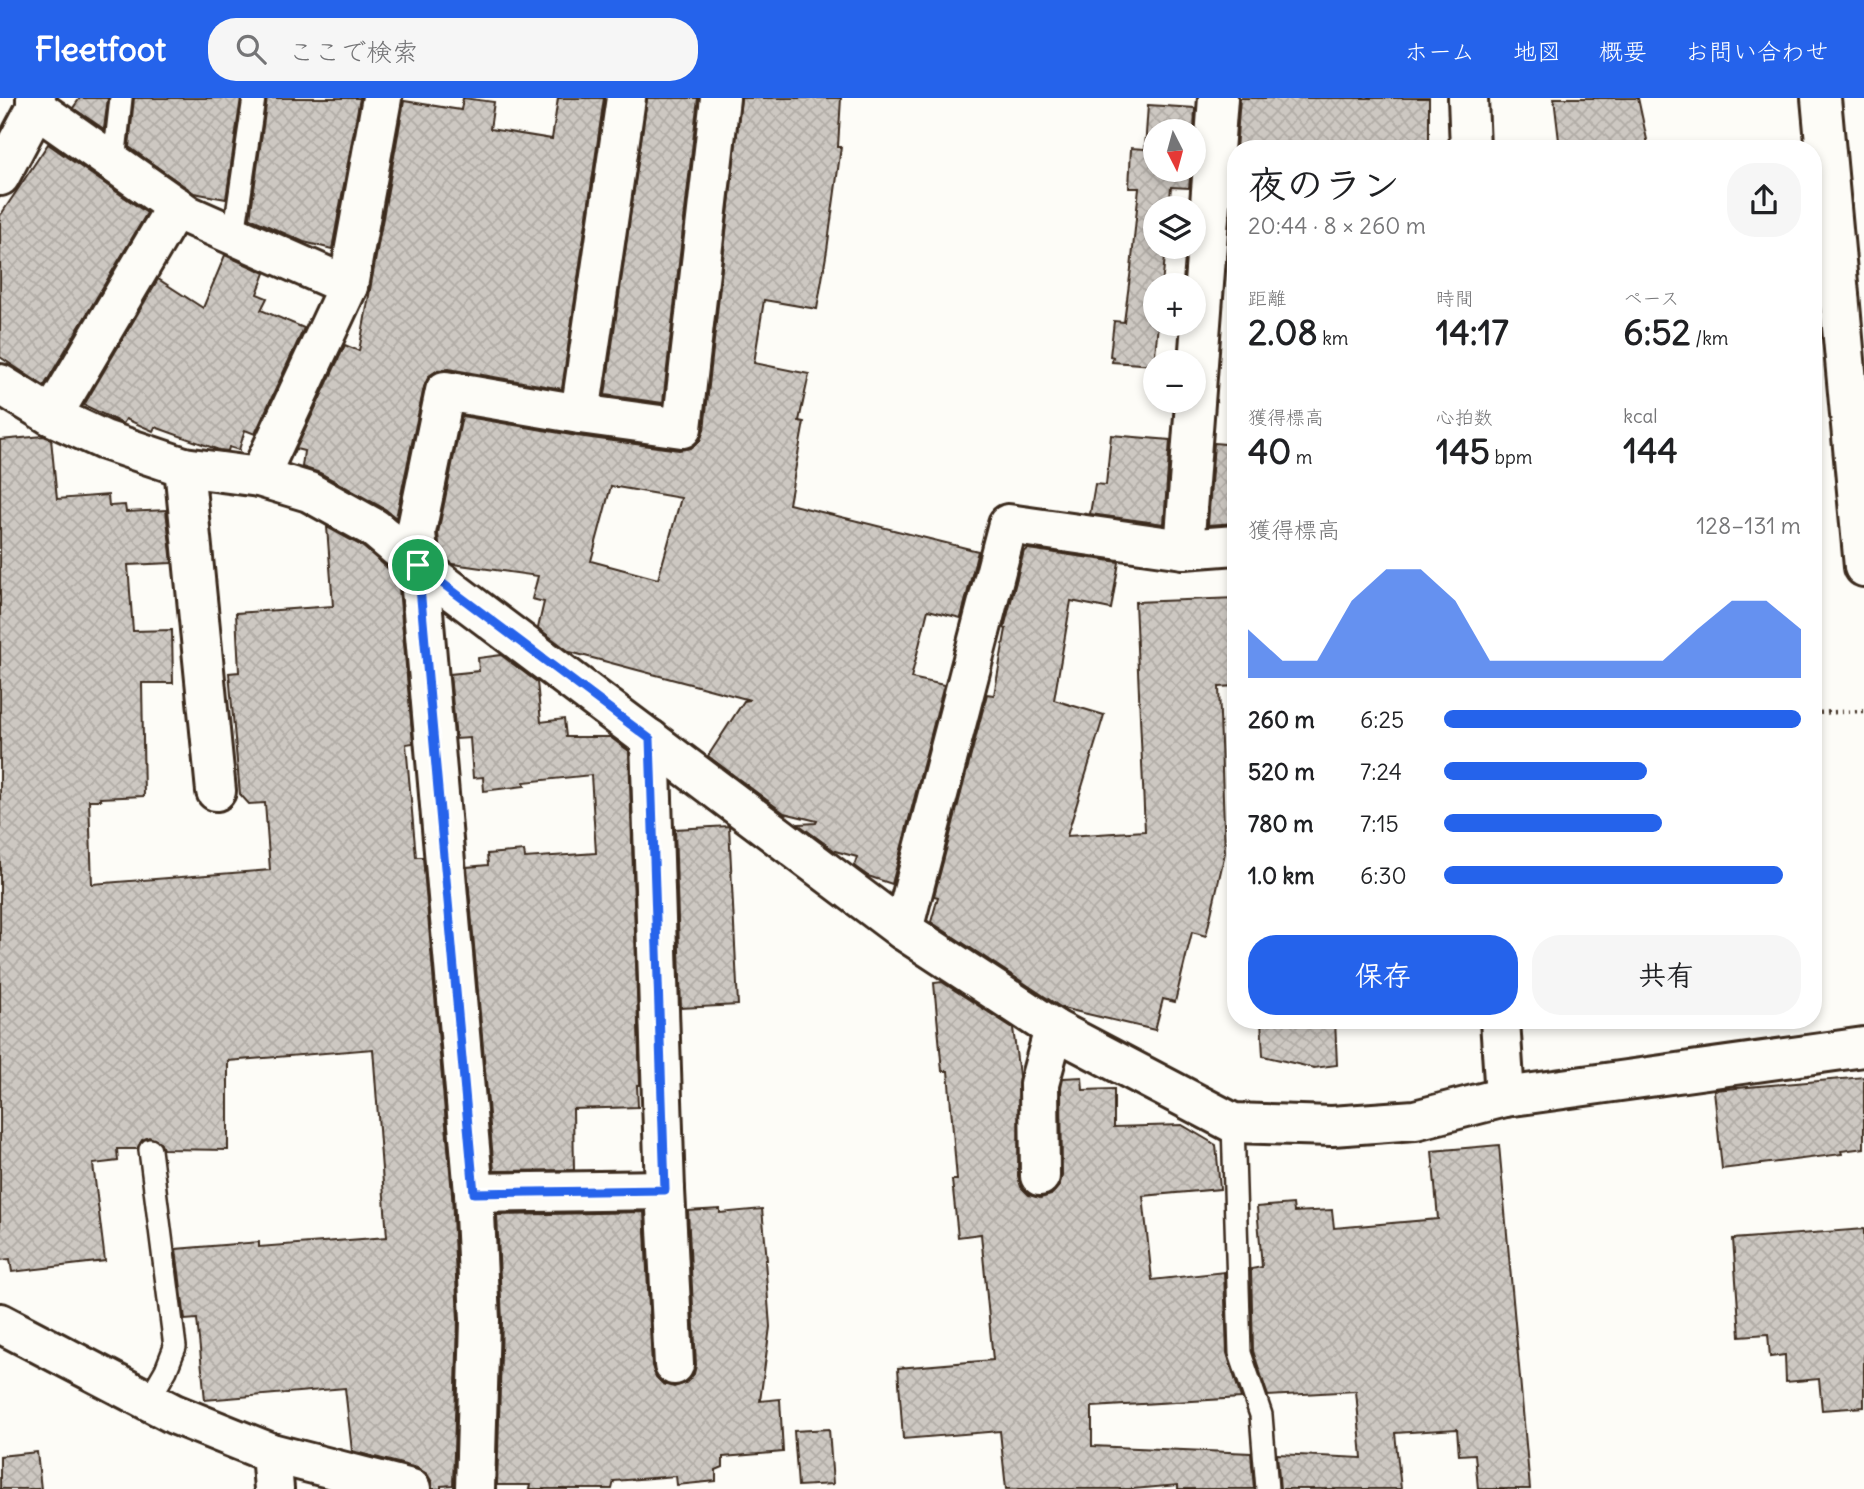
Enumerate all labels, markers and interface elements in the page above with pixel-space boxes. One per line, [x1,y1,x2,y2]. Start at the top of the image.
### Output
search box [208,18,698,81]
text: Fleetfoot [35,28,166,70]
icon: search [232,30,270,68]
text: ここで検索 [288,35,418,68]
text: ホーム [1404,36,1475,66]
text: 地図 [1513,36,1561,66]
text: 概要 [1599,36,1647,66]
text: お問い合わせ [1685,36,1829,66]
north arrow [1143,119,1206,182]
map controls [1143,119,1206,413]
text: 夜のラン [1248,161,1400,208]
button: share [1727,163,1801,237]
button: layers [1143,196,1206,259]
text: 20:44 · 8 × 260 m [1248,211,1426,240]
button: + [1143,273,1206,336]
text: 距離 [1248,286,1286,310]
text: 時間 [1436,286,1474,310]
text: ペース [1623,286,1679,310]
text: 2.08 [1248,310,1318,354]
text: 14:17 [1436,310,1509,354]
text: 6:52 [1623,310,1691,354]
text: km [1318,326,1349,350]
text: /km [1691,326,1729,350]
button: − [1143,350,1206,413]
text: kcal [1623,404,1658,428]
text: 獲得標高 [1248,405,1324,429]
text: 心拍数 [1436,405,1493,429]
text: 144 [1623,428,1678,472]
text: 40 [1248,429,1291,473]
text: 145 [1436,429,1490,473]
text: m [1291,445,1312,469]
text: bpm [1490,445,1532,469]
text: 128–131 m [1696,511,1801,540]
text: 獲得標高 [1248,515,1340,544]
pin [388,535,448,595]
icon: arrive [399,546,437,584]
text: 260 m [1248,705,1315,734]
text: 6:25 [1360,705,1404,734]
text: 520 m [1248,757,1315,786]
text: 7:24 [1360,757,1402,786]
text: 780 m [1248,809,1313,838]
text: 7:15 [1360,809,1399,838]
text: 1.0 km [1248,861,1314,890]
text: 6:30 [1360,861,1407,890]
button: 保存 [1248,935,1518,1015]
button: 共有 [1532,935,1801,1015]

